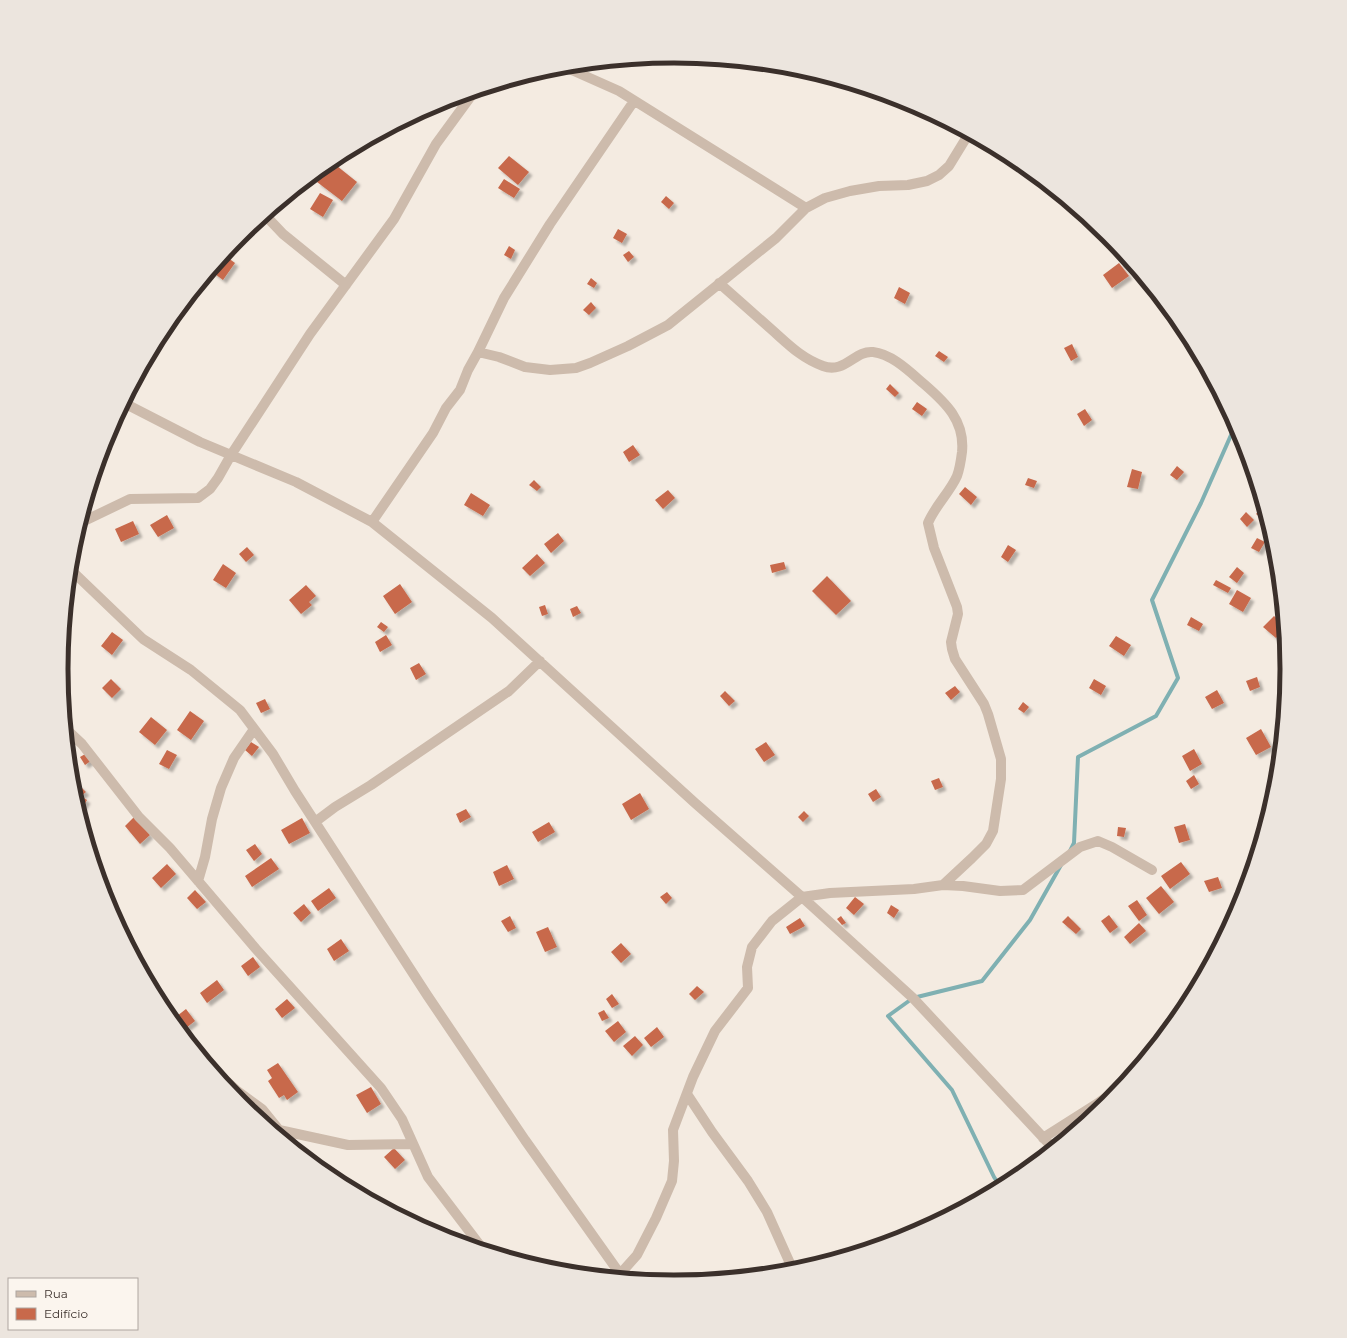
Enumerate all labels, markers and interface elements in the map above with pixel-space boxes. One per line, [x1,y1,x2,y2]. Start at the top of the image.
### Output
legend [8,1278,138,1330]
text: Rua [44,1286,68,1301]
text: Edifício [44,1306,88,1321]

